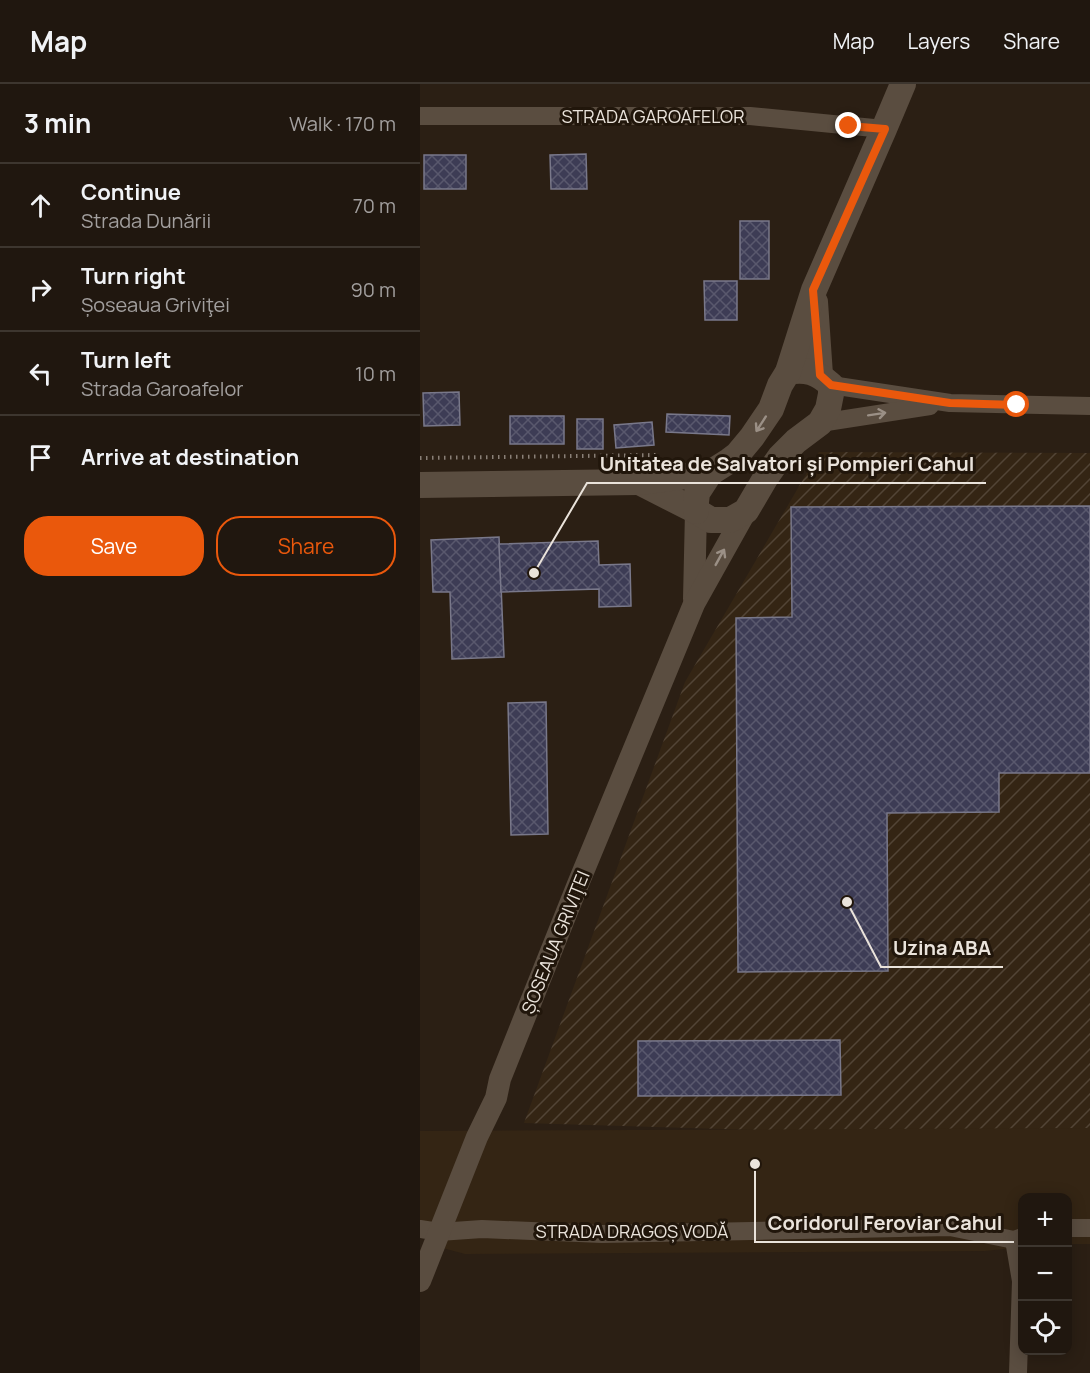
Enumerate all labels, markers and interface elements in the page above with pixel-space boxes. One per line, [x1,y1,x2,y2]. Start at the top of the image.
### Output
text: Map [30,22,87,60]
text: Map [833,27,874,55]
text: Layers [907,27,970,55]
text: Share [1003,27,1060,55]
street label: STRADA GAROAFELOR [562,104,745,128]
text: 3 min [24,105,91,141]
text: Walk · 170 m [289,110,396,137]
route end [835,112,861,138]
text: Continue [81,177,181,207]
icon: ahead [24,189,57,222]
text: 70 m [353,192,396,219]
text: Strada Dunării [81,207,211,234]
text: Turn right [81,261,186,291]
icon: right [24,273,57,306]
text: 90 m [350,276,396,303]
text: Șoseaua Griviţei [81,291,230,318]
text: Turn left [81,345,171,375]
icon: left [24,357,57,390]
text: 10 m [355,360,396,387]
text: Strada Garoafelor [81,375,243,402]
route start [1003,391,1029,417]
one-way arrow [867,408,887,419]
one-way arrow [755,415,767,431]
icon: arrive [24,441,57,474]
text: Arrive at destination [81,442,299,472]
callout: Unitatea de Salvatori și Pompieri Cahul [587,445,986,483]
text: Unitatea de Salvatori și Pompieri Cahul [600,450,974,477]
button: Save [24,516,204,576]
button: Share [216,516,396,576]
one-way arrow [714,549,726,566]
street label: ȘOSEAUA GRIVIŢEI [515,867,595,1017]
callout: Uzina ABA [881,929,1003,967]
text: Uzina ABA [893,934,992,961]
map controls [1018,1193,1072,1355]
button: + [1018,1193,1072,1247]
callout: Coridorul Feroviar Cahul [755,1204,1014,1242]
text: Coridorul Feroviar Cahul [768,1209,1002,1236]
street label: STRADA DRAGOȘ VODĂ [536,1219,729,1243]
button: − [1018,1247,1072,1301]
button: locate [1018,1301,1072,1355]

